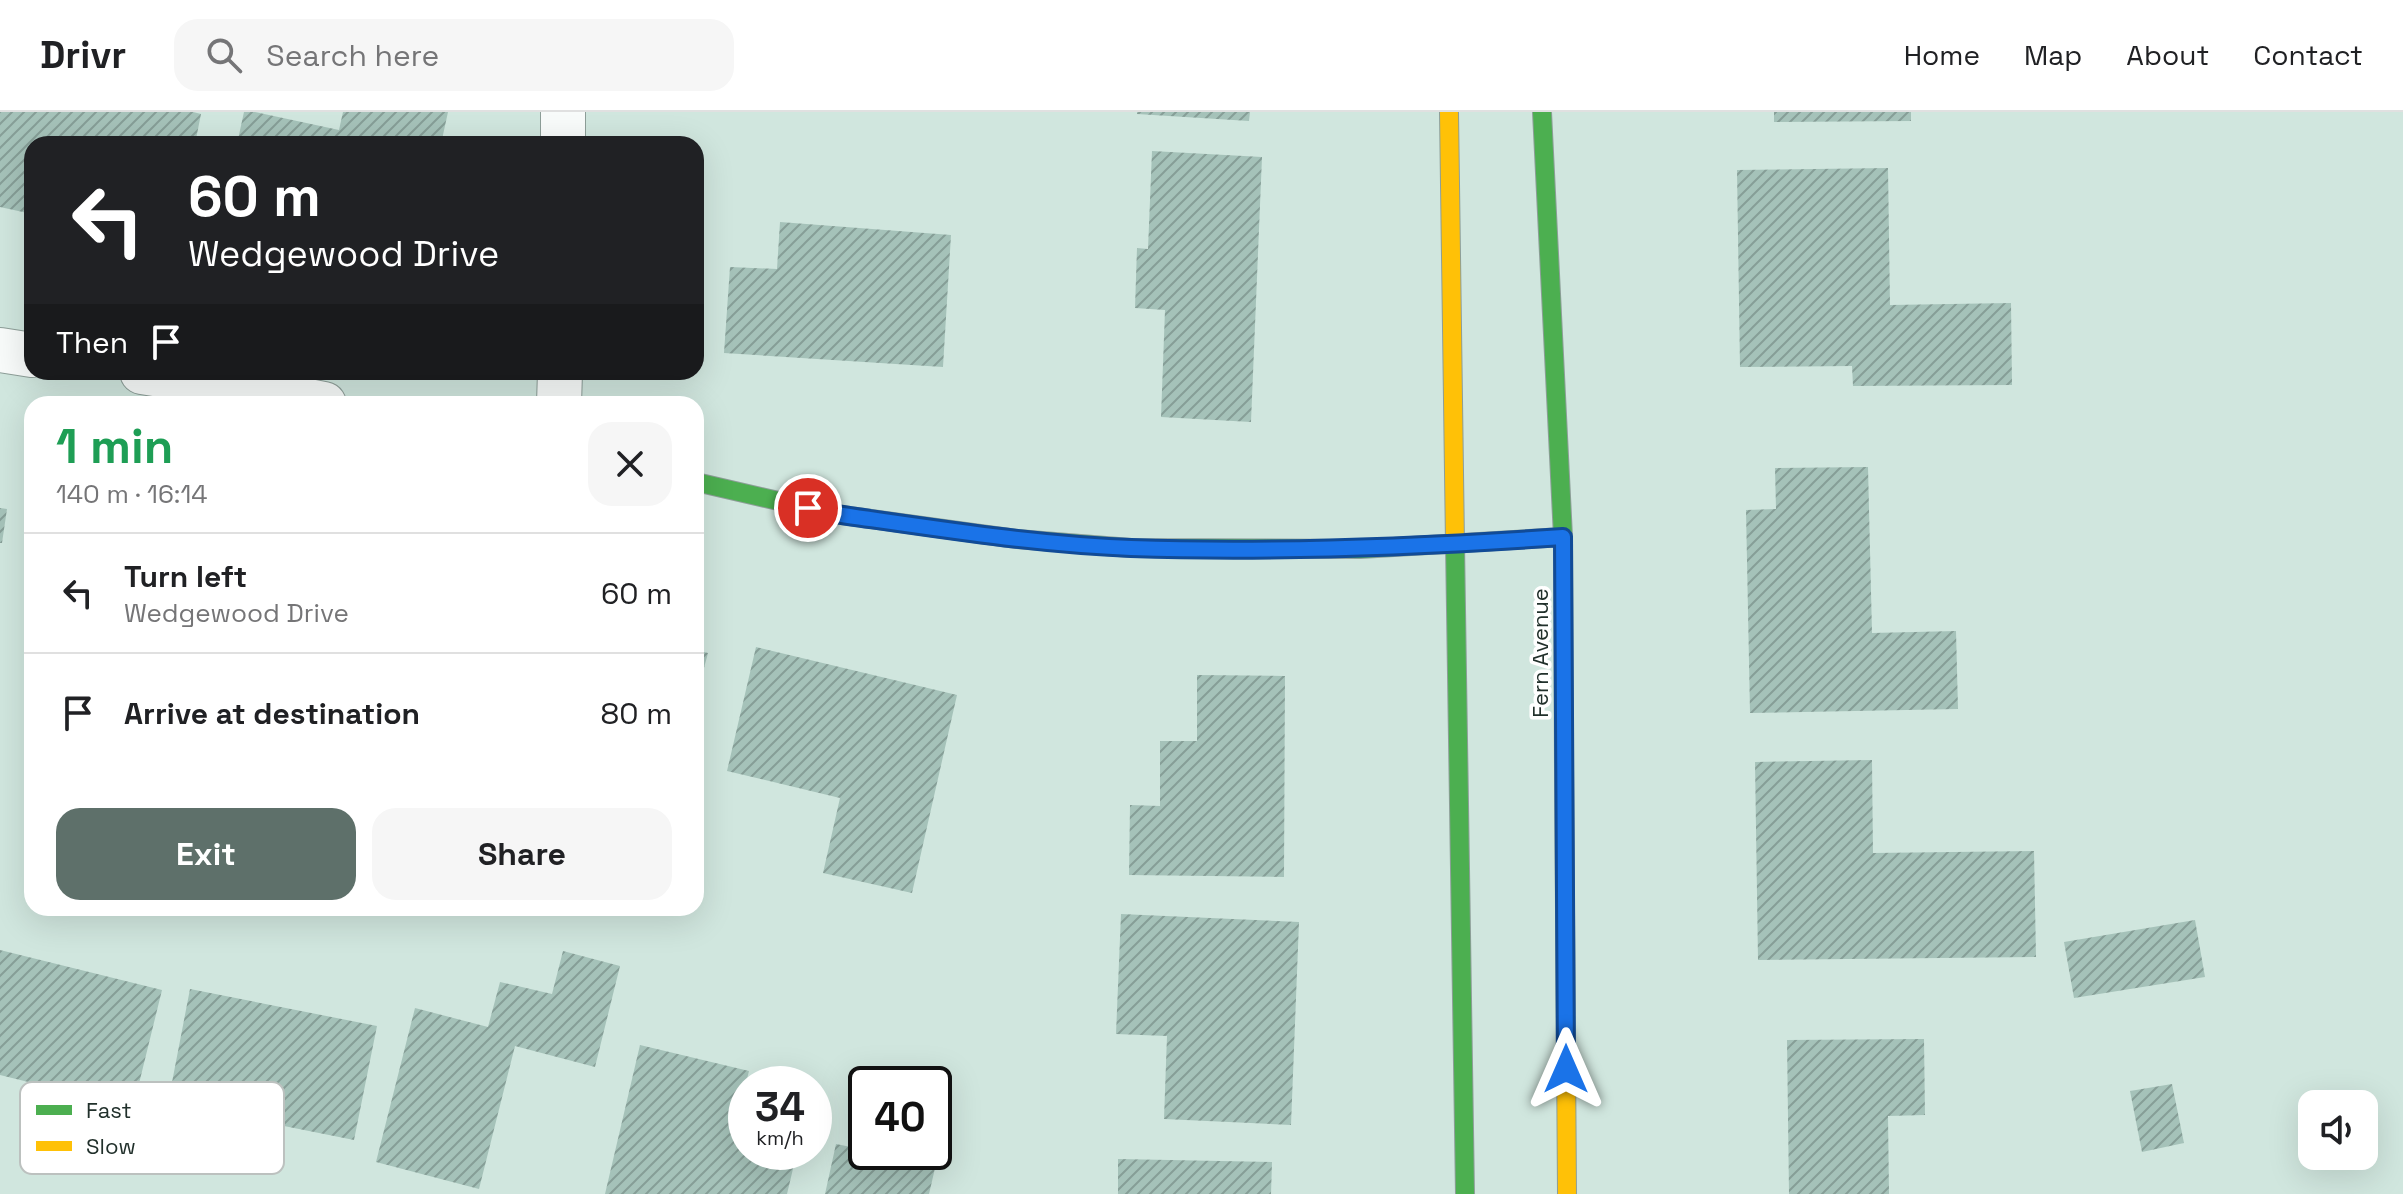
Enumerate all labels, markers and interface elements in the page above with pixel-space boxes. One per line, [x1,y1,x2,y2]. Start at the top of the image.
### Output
search box [174,19,734,91]
text: Drivr [40,31,126,79]
icon: search [202,33,246,77]
text: Search here [266,36,439,75]
text: Home [1904,37,1980,73]
text: Map [2024,37,2082,73]
text: About [2126,37,2209,73]
text: Contact [2253,37,2363,73]
text: 60 m [188,161,321,232]
icon: left [56,168,160,272]
text: Wedgewood Drive [188,231,499,277]
icon: arrive [144,320,188,364]
text: Then [56,323,128,362]
text: 1 min [56,416,173,477]
button: close [588,422,672,506]
pin [774,474,842,542]
text: 140 m · 16:14 [56,477,208,511]
icon: arrive [786,486,830,530]
text: Turn left [124,557,247,596]
icon: left [56,571,100,615]
text: 60 m [601,574,672,613]
street label: Fern Avenue [1526,588,1554,718]
text: Wedgewood Drive [124,596,349,630]
icon: arrive [56,691,100,735]
text: Arrive at destination [124,694,420,733]
text: 80 m [601,694,672,733]
button: Exit [56,808,356,900]
button: Share [372,808,672,900]
position arrow [1524,1027,1608,1111]
speed limit sign: 40 [848,1066,952,1170]
legend [20,1082,284,1174]
text: 34 [755,1082,805,1133]
map controls [2298,1090,2378,1170]
button: sound [2298,1090,2378,1170]
text: Fast [86,1096,132,1124]
text: km/h [756,1125,804,1151]
text: Slow [86,1132,136,1160]

